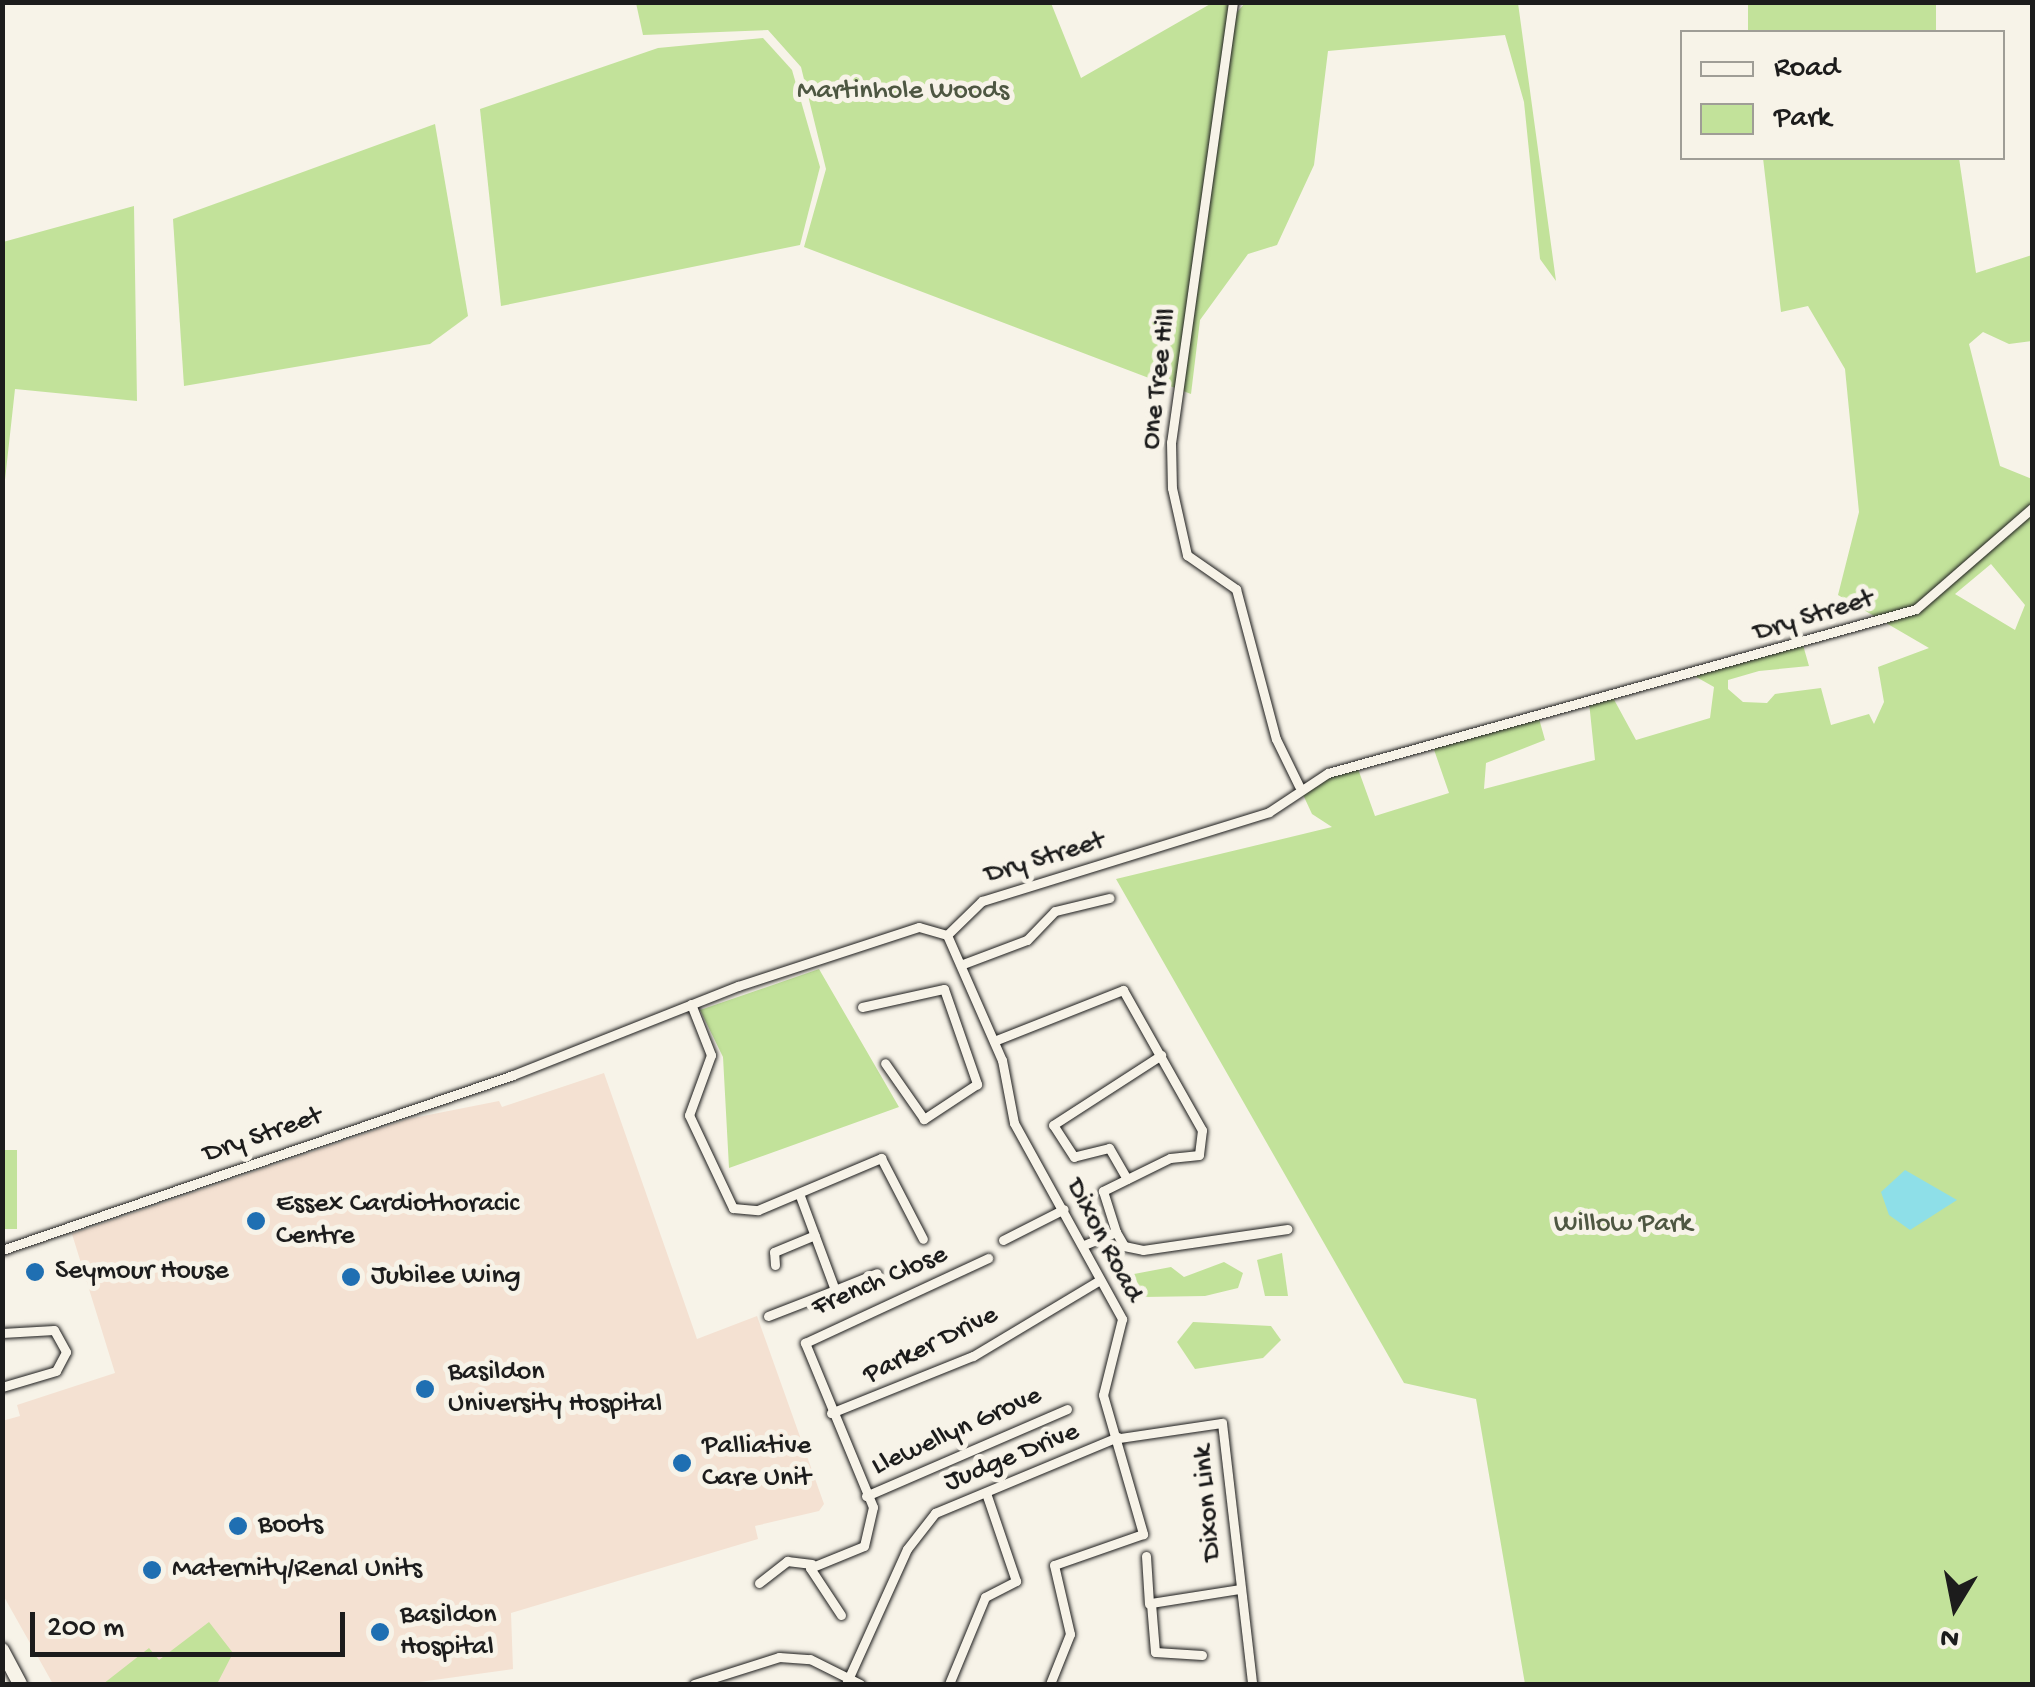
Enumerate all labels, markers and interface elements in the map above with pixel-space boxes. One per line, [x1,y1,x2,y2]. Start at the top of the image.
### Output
legend [1680,30,2005,160]
text: Road [1774,52,1840,87]
park label: Martinhole Woods [797,75,1009,109]
text: Park [1774,102,1831,137]
street label: One Tree Hill [1135,307,1185,451]
street label: Dry Street [1750,583,1878,651]
street label: Dry Street [981,825,1109,893]
street label: Dry Street [199,1100,327,1172]
street label: Dixon Road [1057,1174,1149,1308]
place label: Essex Cardiothoracic Centre [276,1188,519,1254]
park label: Willow Park [1554,1208,1692,1242]
marker: Essex Cardiothoracic Centre [245,1210,267,1232]
street label: French Close [807,1238,953,1326]
place label: Seymour House [55,1255,229,1289]
place label: Jubilee Wing [371,1260,521,1294]
marker: Seymour House [24,1261,46,1283]
marker: Jubilee Wing [340,1266,362,1288]
street label: Parker Drive [858,1299,1004,1393]
place label: Basildon University Hospital [448,1356,662,1422]
marker: Basildon University Hospital [412,1376,438,1402]
street label: Llewellyn Grove [867,1380,1047,1484]
street label: Judge Drive [940,1416,1084,1500]
place label: Palliative Care Unit [702,1430,811,1496]
street label: Dixon Link [1187,1444,1231,1562]
marker: Palliative Care Unit [671,1452,693,1474]
place label: Boots [258,1509,323,1543]
marker: Boots [227,1515,249,1537]
place label: Maternity/Renal Units [172,1553,422,1587]
north arrow [1905,1557,2005,1657]
marker: Maternity/Renal Units [141,1559,163,1581]
scale bar [35,1592,350,1654]
place label: Basildon Hospital [400,1599,497,1665]
text: 200 m [47,1612,124,1647]
text: N [1938,1619,1962,1655]
marker: Basildon Hospital [369,1621,391,1643]

